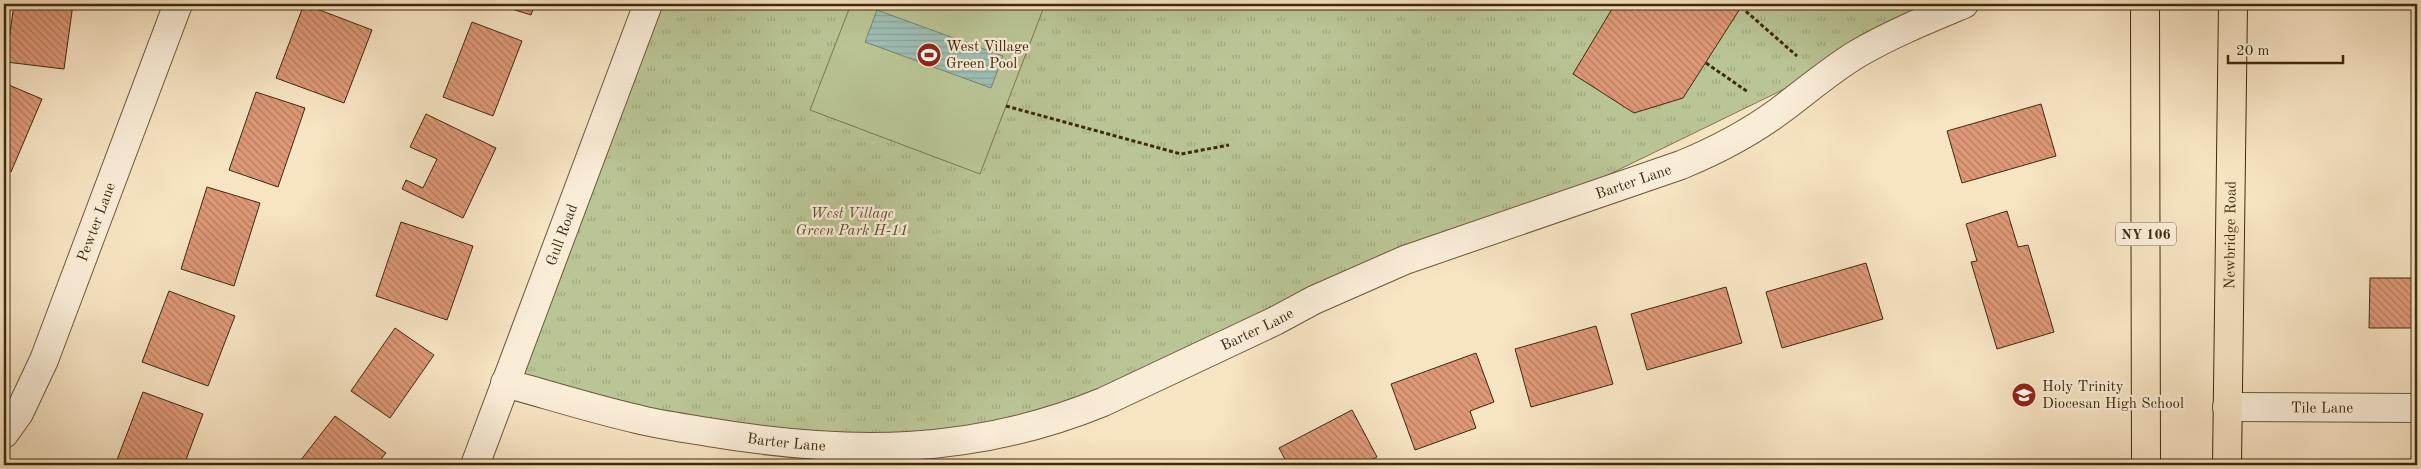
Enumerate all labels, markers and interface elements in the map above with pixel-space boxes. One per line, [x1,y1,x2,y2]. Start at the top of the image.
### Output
scale bar [2228,32,2344,64]
place label: West Village Green Pool [946,40,1029,72]
sports icon: West Village Green Pool [916,42,942,68]
text: 20 m [2236,44,2270,59]
street label: Barter Lane [1594,163,1674,203]
street label: Pewter Lane [76,181,119,264]
street label: Newbridge Road [2223,181,2240,289]
street label: Gull Road [544,202,581,268]
park label: West Village Green Park H-11 [796,207,908,239]
road number: NY 106 [2116,222,2176,245]
street label: Barter Lane [1219,306,1297,354]
place label: Holy Trinity Diocesan High School [2042,380,2184,412]
school or university icon: Holy Trinity Diocesan High School [2011,382,2037,408]
street label: Tile Lane [2291,401,2353,417]
street label: Barter Lane [746,432,826,455]

